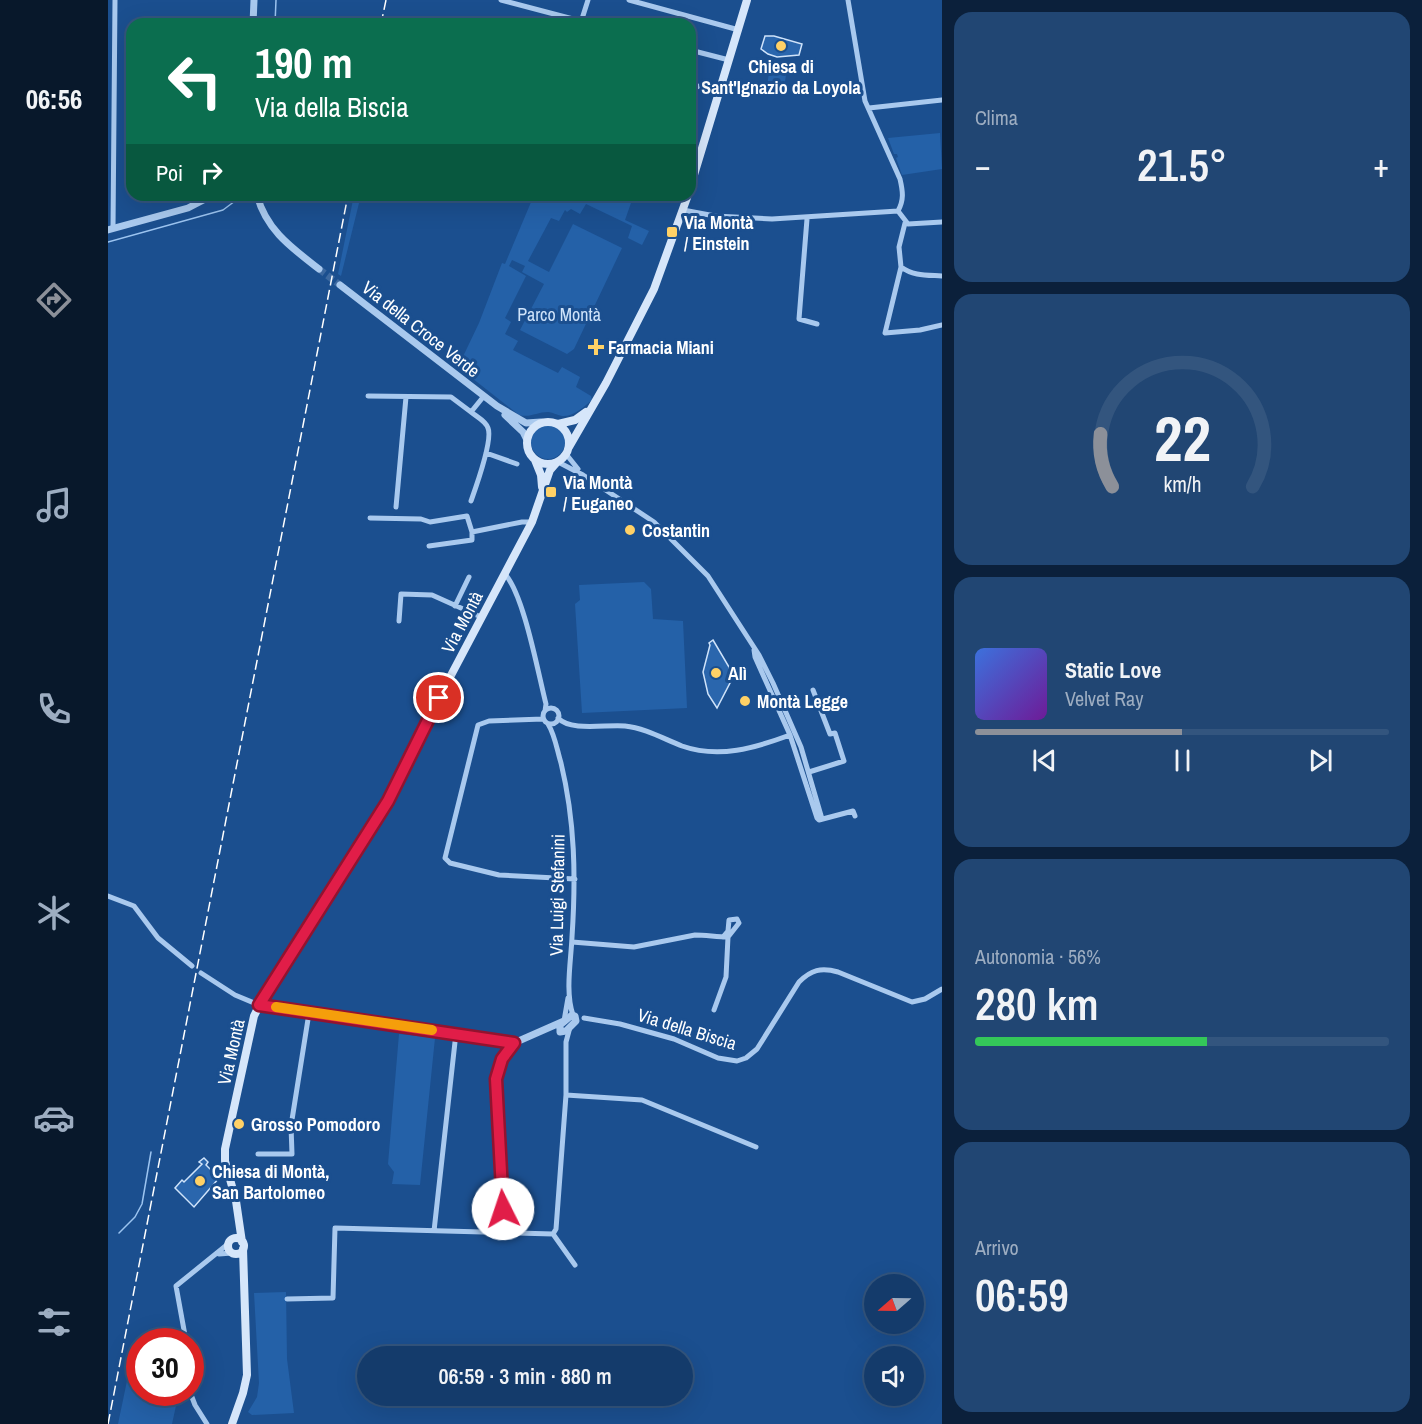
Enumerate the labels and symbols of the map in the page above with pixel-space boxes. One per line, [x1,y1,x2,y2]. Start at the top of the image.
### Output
marker: Chiesa di Sant'Ignazio da Loyola [774,39,788,53]
place label: Chiesa di Sant'Ignazio da Loyola [701,54,861,100]
place label: Via Montà / Einstein [684,210,754,256]
marker: Via Montà / Einstein [665,225,679,239]
street label: Via della Croce Verde [357,275,485,383]
park label: Parco Montà [517,302,601,327]
place label: Farmacia Miani [608,335,714,360]
marker: Farmacia Miani [589,340,603,354]
place label: Via Montà / Euganeo [563,470,634,516]
marker: Via Montà / Euganeo [544,485,558,499]
place label: Costantin [642,518,710,543]
marker: Costantin [623,523,637,537]
street label: Via Montà [435,587,489,657]
place label: Alì [728,661,747,686]
marker: Alì [709,666,723,680]
pin [413,672,464,723]
place label: Montà Legge [757,689,848,714]
marker: Montà Legge [738,694,752,708]
street label: Via Luigi Stefanini [543,834,571,956]
street label: Via della Biscia [634,1002,740,1056]
street label: Via Montà [211,1017,251,1087]
place label: Grosso Pomodoro [251,1112,381,1137]
marker: Grosso Pomodoro [232,1117,246,1131]
place label: Chiesa di Montà, San Bartolomeo [212,1159,329,1205]
marker: Chiesa di Montà, San Bartolomeo [193,1174,207,1188]
position arrow [471,1177,535,1241]
north arrow [864,1274,924,1334]
speed limit sign: 30 [126,1328,204,1406]

